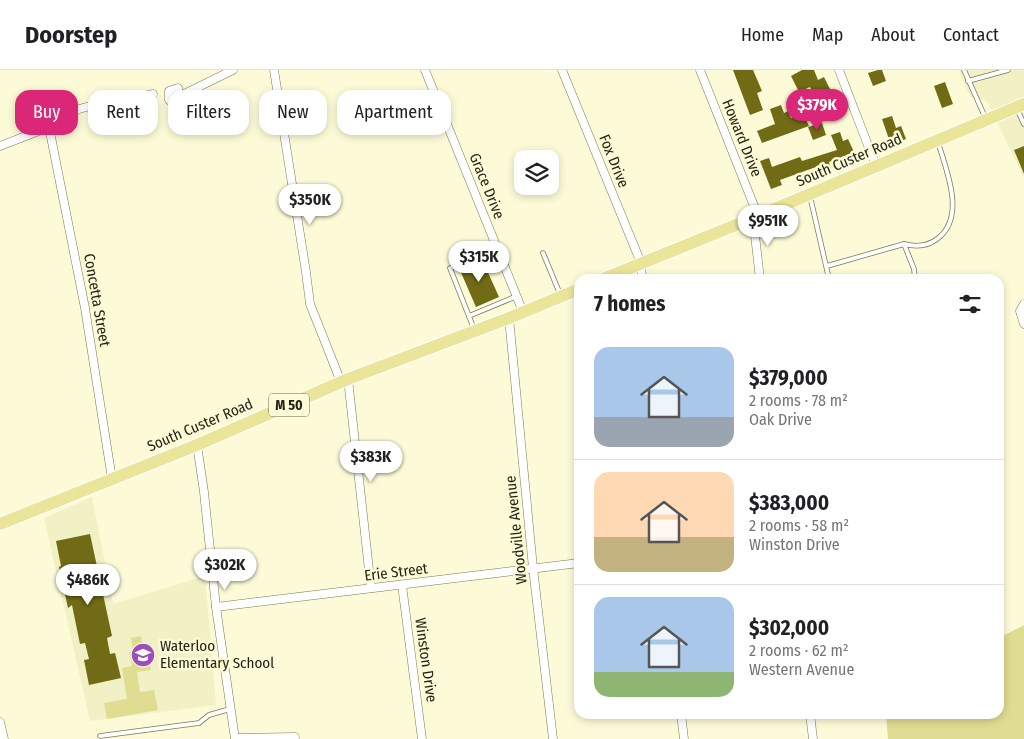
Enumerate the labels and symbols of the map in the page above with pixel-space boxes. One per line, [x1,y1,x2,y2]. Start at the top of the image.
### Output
pin: $379K [782,88,852,131]
street label: Howard Drive [718,97,766,179]
street label: South Custer Road [793,130,905,190]
street label: Fox Drive [595,132,633,190]
street label: Grace Drive [466,150,508,222]
pin: $350K [275,184,345,226]
pin: $951K [733,204,803,247]
pin: $315K [444,240,514,283]
street label: Concetta Street [80,252,114,348]
road number: M 50 [269,394,309,416]
street label: South Custer Road [144,395,256,455]
pin: $383K [336,440,406,483]
street label: Woodville Avenue [501,475,531,585]
pin: $302K [190,548,260,591]
street label: Erie Street [363,559,429,585]
pin: $486K [53,564,123,606]
street label: Winston Drive [411,617,441,703]
place label: Waterloo Elementary School [160,637,274,672]
school or university icon: Waterloo Elementary School [130,642,156,668]

